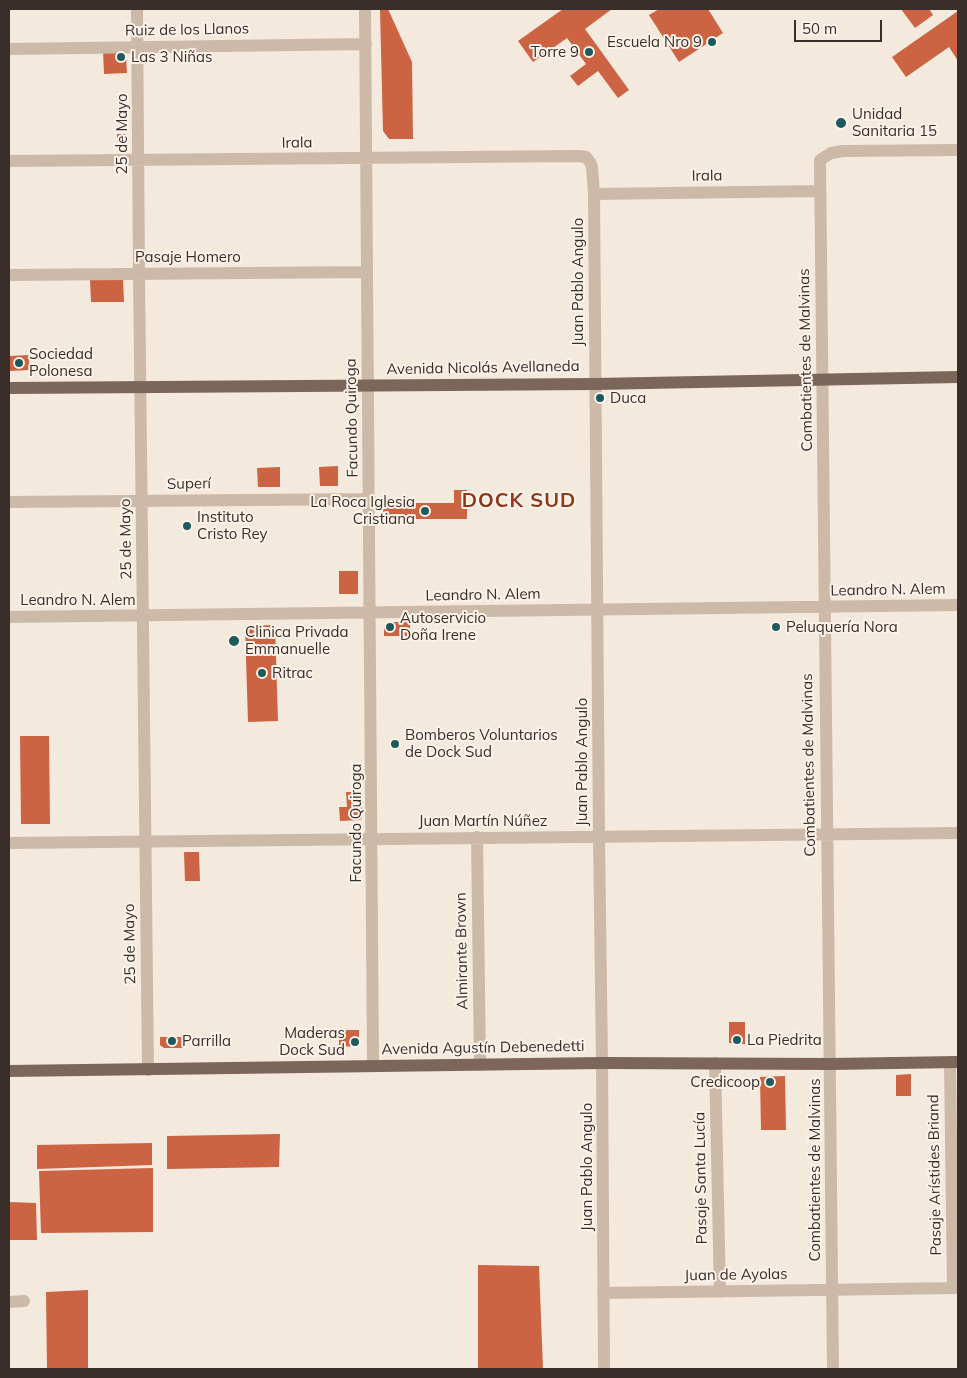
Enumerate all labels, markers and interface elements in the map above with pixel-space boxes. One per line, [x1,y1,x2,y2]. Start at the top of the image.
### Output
scale bar [797,10,884,42]
text: 50 m [802,19,837,38]
street label: Ruiz de los Llanos [125,20,249,40]
place label: Escuela Nro 9 [607,33,702,51]
marker: Escuela Nro 9 [706,36,718,48]
place label: Torre 9 [531,43,579,61]
marker: Torre 9 [583,46,595,58]
place label: Las 3 Niñas [131,48,212,66]
marker: Las 3 Niñas [115,51,127,63]
street label: 25 de Mayo [113,93,131,175]
place label: Unidad Sanitaria 15 [852,105,937,140]
marker: Unidad Sanitaria 15 [834,116,848,130]
street label: Irala [281,134,313,152]
street label: Irala [691,167,723,185]
street label: Juan Pablo Angulo [569,218,587,346]
street label: Pasaje Homero [135,248,241,266]
street label: Combatientes de Malvinas [795,268,817,452]
place label: Sociedad Polonesa [29,345,93,380]
marker: Sociedad Polonesa [13,357,25,369]
street label: Avenida Nicolás Avellaneda [386,357,580,379]
street label: Facundo Quiroga [342,358,362,478]
place label: Duca [610,389,646,407]
marker: Duca [594,392,606,404]
street label: Superí [167,475,211,493]
district label: DOCK SUD [461,489,577,513]
place label: La Roca Iglesia Cristiana [310,493,415,528]
street label: 25 de Mayo [116,498,136,580]
marker: La Roca Iglesia Cristiana [419,505,431,517]
place label: Instituto Cristo Rey [197,508,268,543]
marker: Instituto Cristo Rey [181,520,193,532]
street label: Leandro N. Alem [830,580,946,600]
street label: Leandro N. Alem [425,585,541,605]
street label: Leandro N. Alem [20,591,136,609]
place label: Autoservicio Doña Irene [400,609,486,644]
place label: Peluquería Nora [786,618,898,636]
marker: Autoservicio Doña Irene [384,621,396,633]
marker: Peluquería Nora [770,621,782,633]
place label: Clinica Privada Emmanuelle [245,623,348,658]
marker: Clinica Privada Emmanuelle [227,634,241,648]
place label: Ritrac [272,664,313,682]
marker: Ritrac [256,667,268,679]
street label: Combatientes de Malvinas [798,673,820,857]
street label: Juan Pablo Angulo [573,698,591,826]
place label: Bomberos Voluntarios de Dock Sud [405,726,558,761]
marker: Bomberos Voluntarios de Dock Sud [389,738,401,750]
street label: Facundo Quiroga [347,763,365,883]
street label: Juan Martín Núñez [418,812,548,830]
street label: Almirante Brown [452,892,472,1010]
street label: 25 de Mayo [120,903,140,985]
place label: Maderas Dock Sud [279,1024,345,1059]
place label: La Piedrita [747,1031,822,1049]
place label: Parrilla [182,1032,231,1050]
marker: La Piedrita [731,1034,743,1046]
marker: Parrilla [166,1035,178,1047]
marker: Maderas Dock Sud [349,1036,361,1048]
street label: Avenida Agustín Debenedetti [381,1037,585,1059]
place label: Credicoop [690,1073,760,1091]
marker: Credicoop [764,1076,776,1088]
street label: Combatientes de Malvinas [806,1078,824,1262]
street label: Pasaje Arístides Briand [925,1094,945,1256]
street label: Juan Pablo Angulo [578,1103,596,1231]
street label: Pasaje Santa Lucía [691,1112,711,1244]
street label: Juan de Ayolas [684,1265,788,1285]

